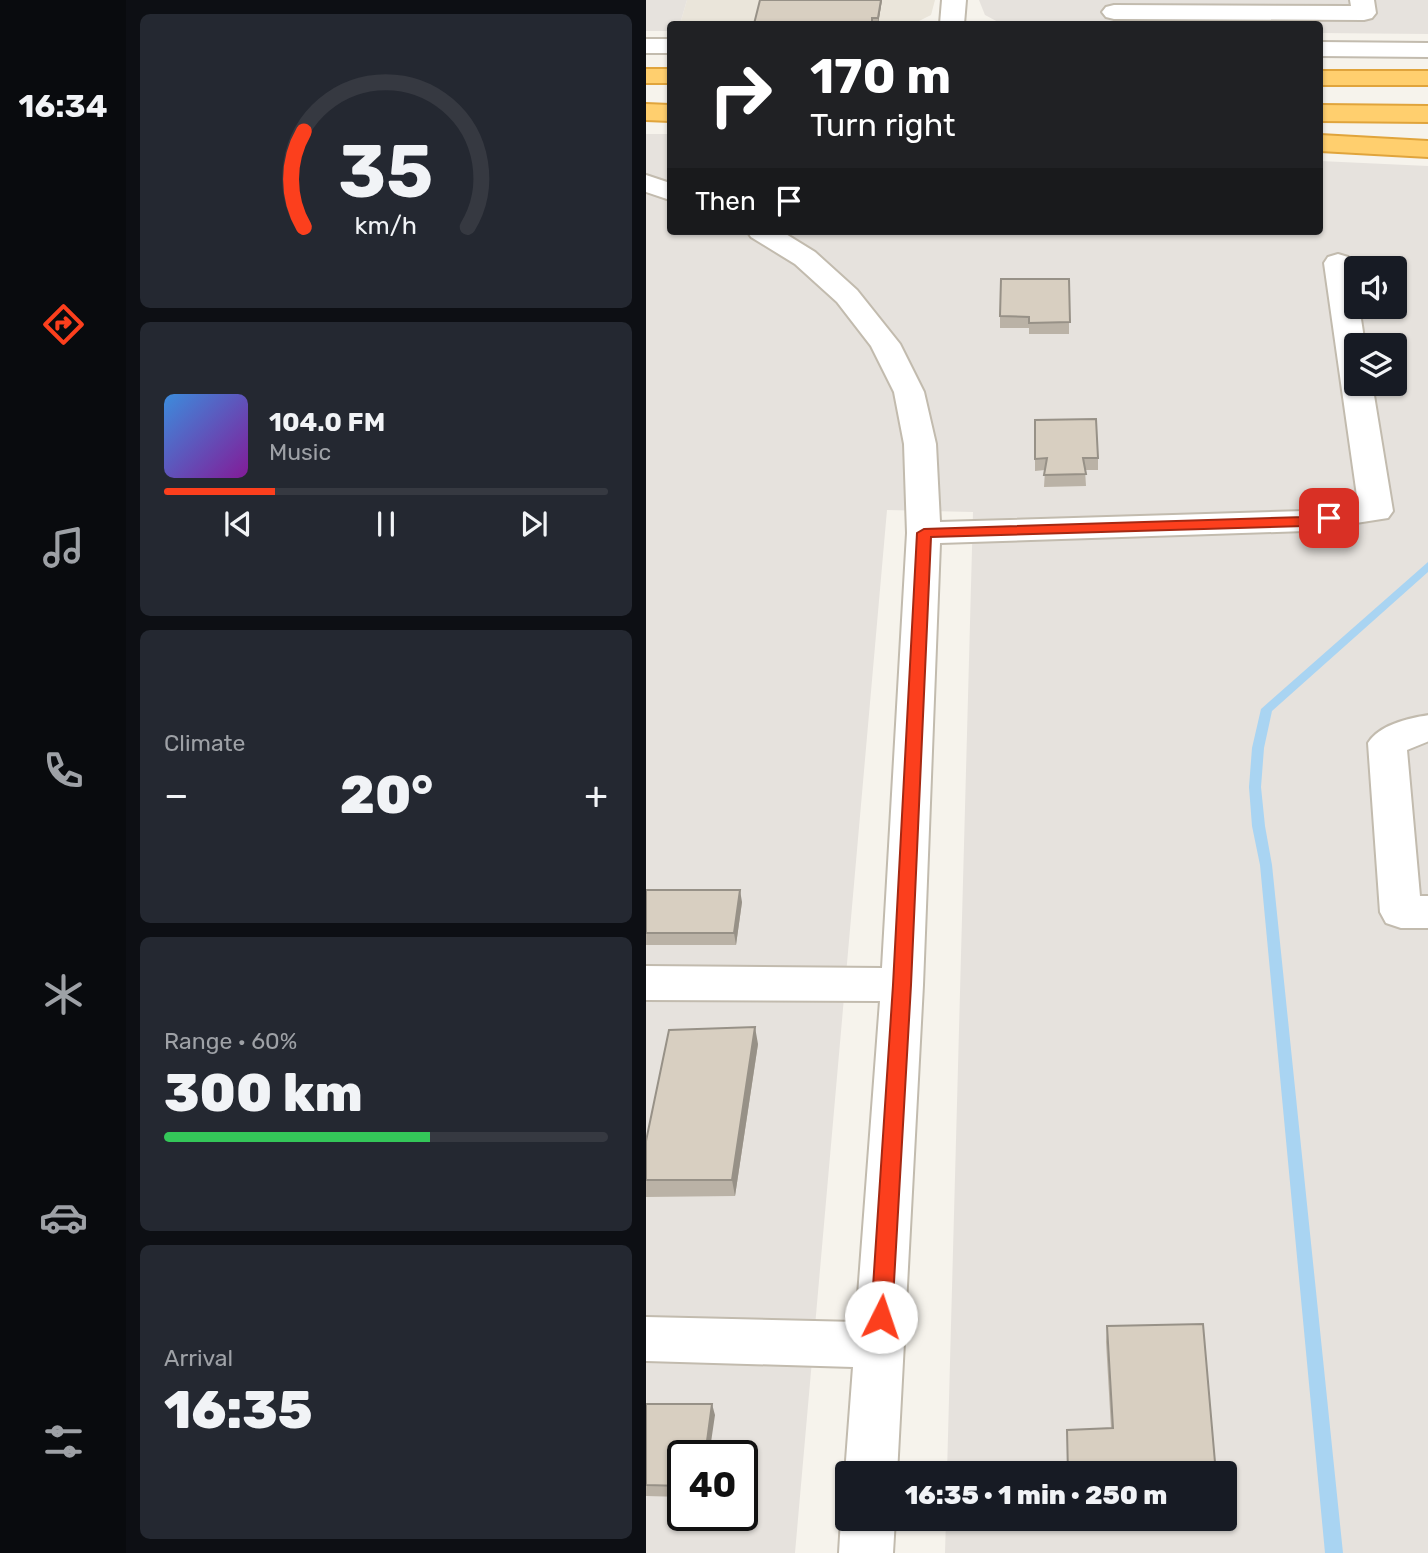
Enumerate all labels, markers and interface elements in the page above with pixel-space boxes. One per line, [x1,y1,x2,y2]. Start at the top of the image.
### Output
text: 170 m [810,47,951,105]
icon: right [695,49,786,140]
text: 16:34 [18,87,108,125]
text: Turn right [810,106,955,144]
text: 35 [339,129,434,215]
icon: arrive [770,182,808,220]
text: Then [695,186,756,217]
text: km/h [355,211,417,240]
map controls [1344,256,1407,396]
button: sound [1344,256,1407,319]
icon: directions [39,300,88,349]
button: layers [1344,333,1407,396]
text: 104.0 FM [269,407,385,438]
text: Music [269,438,331,466]
pin [1299,488,1359,548]
icon: arrive [1310,499,1348,537]
icon: previous [219,505,257,543]
icon: pause [367,505,405,543]
icon: next [515,505,553,543]
icon: music [39,523,88,572]
text: Climate [164,729,245,757]
icon: phone [39,746,88,795]
text: 20° [340,764,433,826]
text: − [164,772,189,818]
text: + [584,772,608,818]
icon: climate [39,970,88,1019]
text: Range · 60% [164,1027,297,1055]
text: 300 km [164,1062,363,1124]
icon: car [39,1193,88,1242]
position arrow [844,1280,918,1354]
text: Arrival [164,1344,233,1372]
text: 16:35 [164,1379,313,1441]
icon: filters [39,1417,88,1466]
speed limit sign: 40 [667,1440,758,1531]
text: 16:35 · 1 min · 250 m [905,1480,1167,1511]

